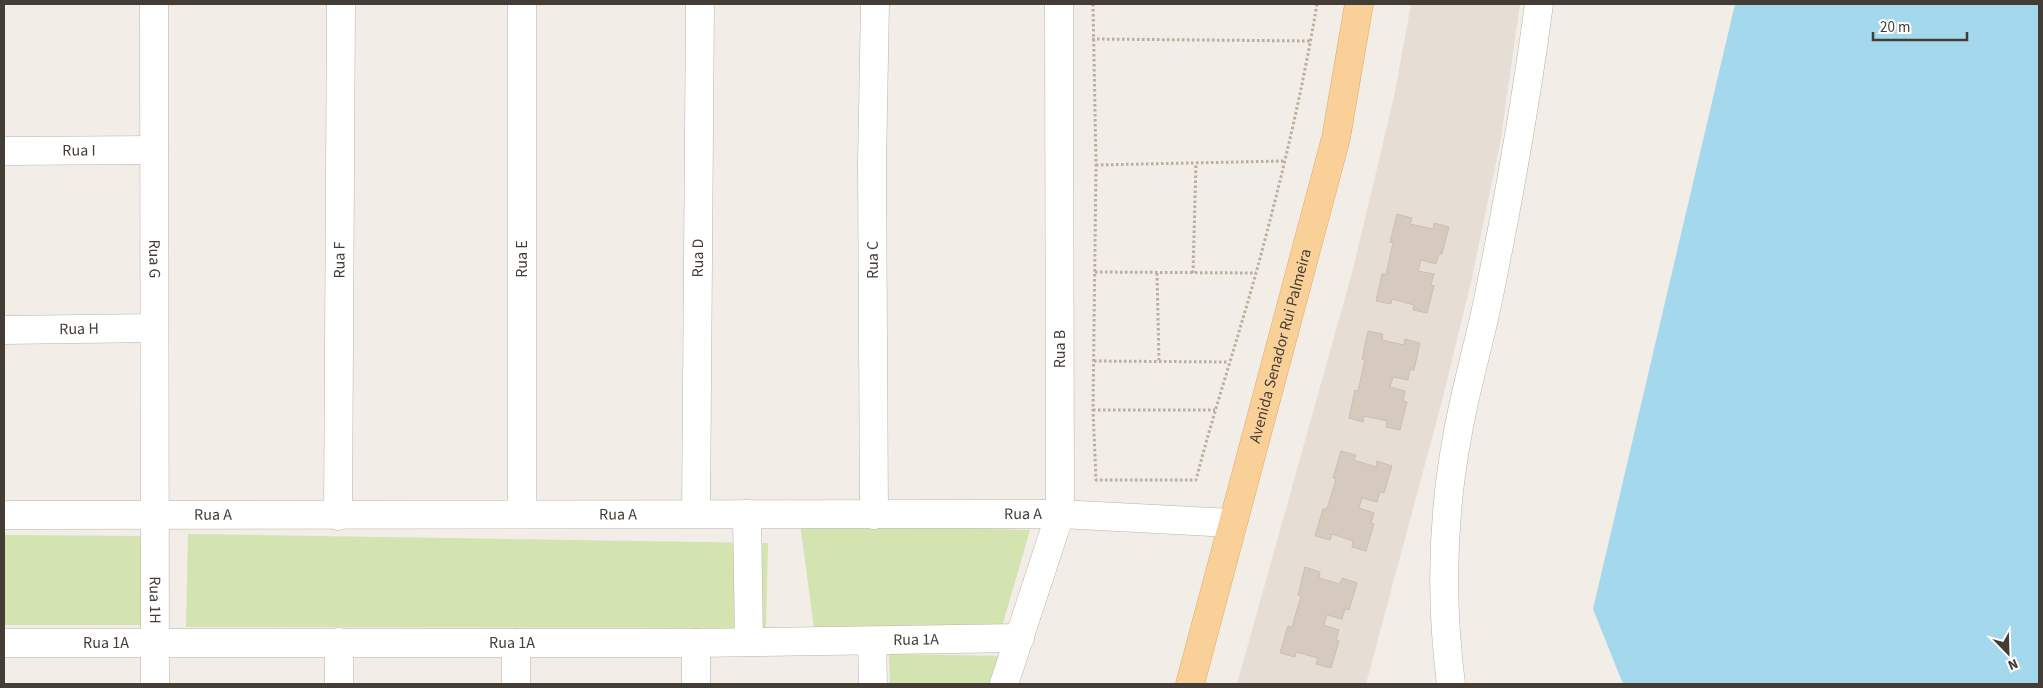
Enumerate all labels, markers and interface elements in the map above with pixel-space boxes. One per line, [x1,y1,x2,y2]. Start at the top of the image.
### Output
scale bar [1873,10,1967,42]
text: 20 m [1880,17,1910,38]
street label: Rua I [62,139,96,162]
street label: Rua D [687,238,709,278]
street label: Rua G [143,239,165,279]
street label: Rua E [511,240,533,278]
street label: Rua F [328,241,351,279]
street label: Rua C [862,241,884,279]
street label: Avenida Senador Rui Palmeira [1244,246,1317,446]
street label: Rua H [59,318,99,340]
street label: Rua B [1049,330,1071,368]
street label: Rua A [599,503,637,525]
street label: Rua A [1004,503,1042,525]
street label: Rua A [194,504,232,526]
street label: Rua 1H [144,576,166,624]
street label: Rua 1A [893,628,939,651]
north arrow [1983,628,2033,678]
street label: Rua 1A [83,632,129,654]
street label: Rua 1A [489,632,535,654]
text: N [2004,653,2021,675]

